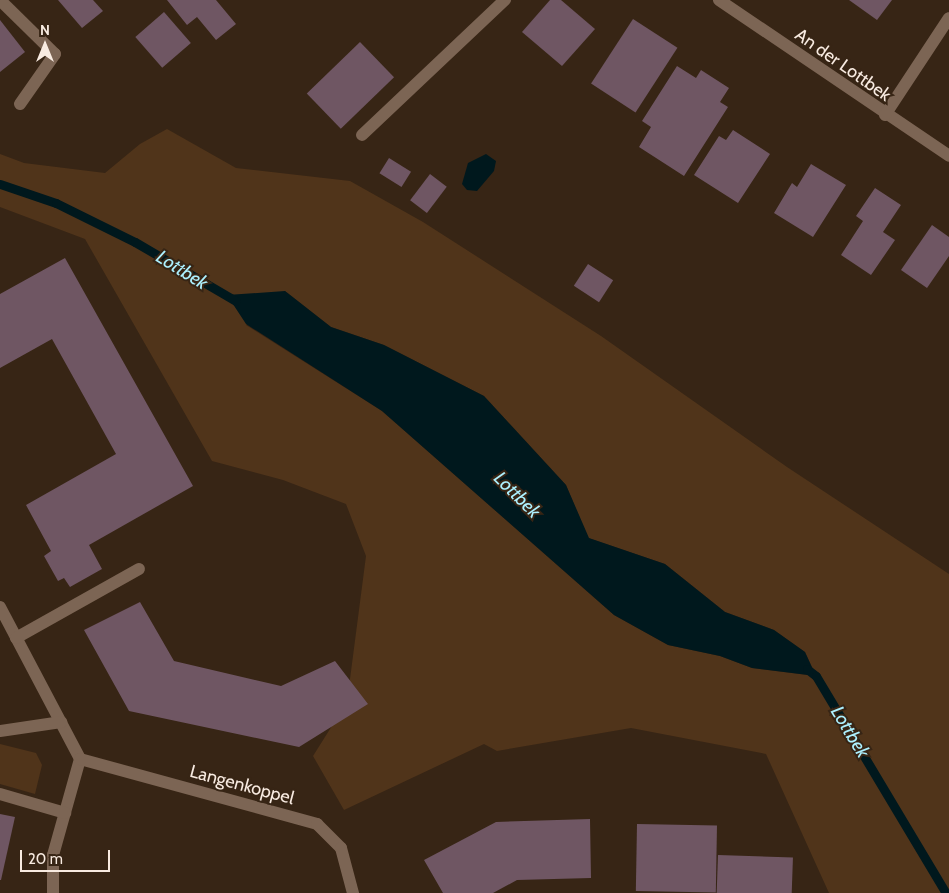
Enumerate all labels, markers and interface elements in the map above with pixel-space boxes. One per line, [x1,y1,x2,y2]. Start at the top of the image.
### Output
north arrow [20,20,70,70]
text: N [40,21,50,39]
street label: An der Lottbek [791,24,895,106]
water label: Lottbek [152,245,212,295]
water label: Lottbek [489,467,545,523]
water label: Lottbek [826,702,874,762]
street label: Langenkoppel [188,761,296,809]
scale bar [22,840,112,872]
text: 20 m [28,850,63,868]

